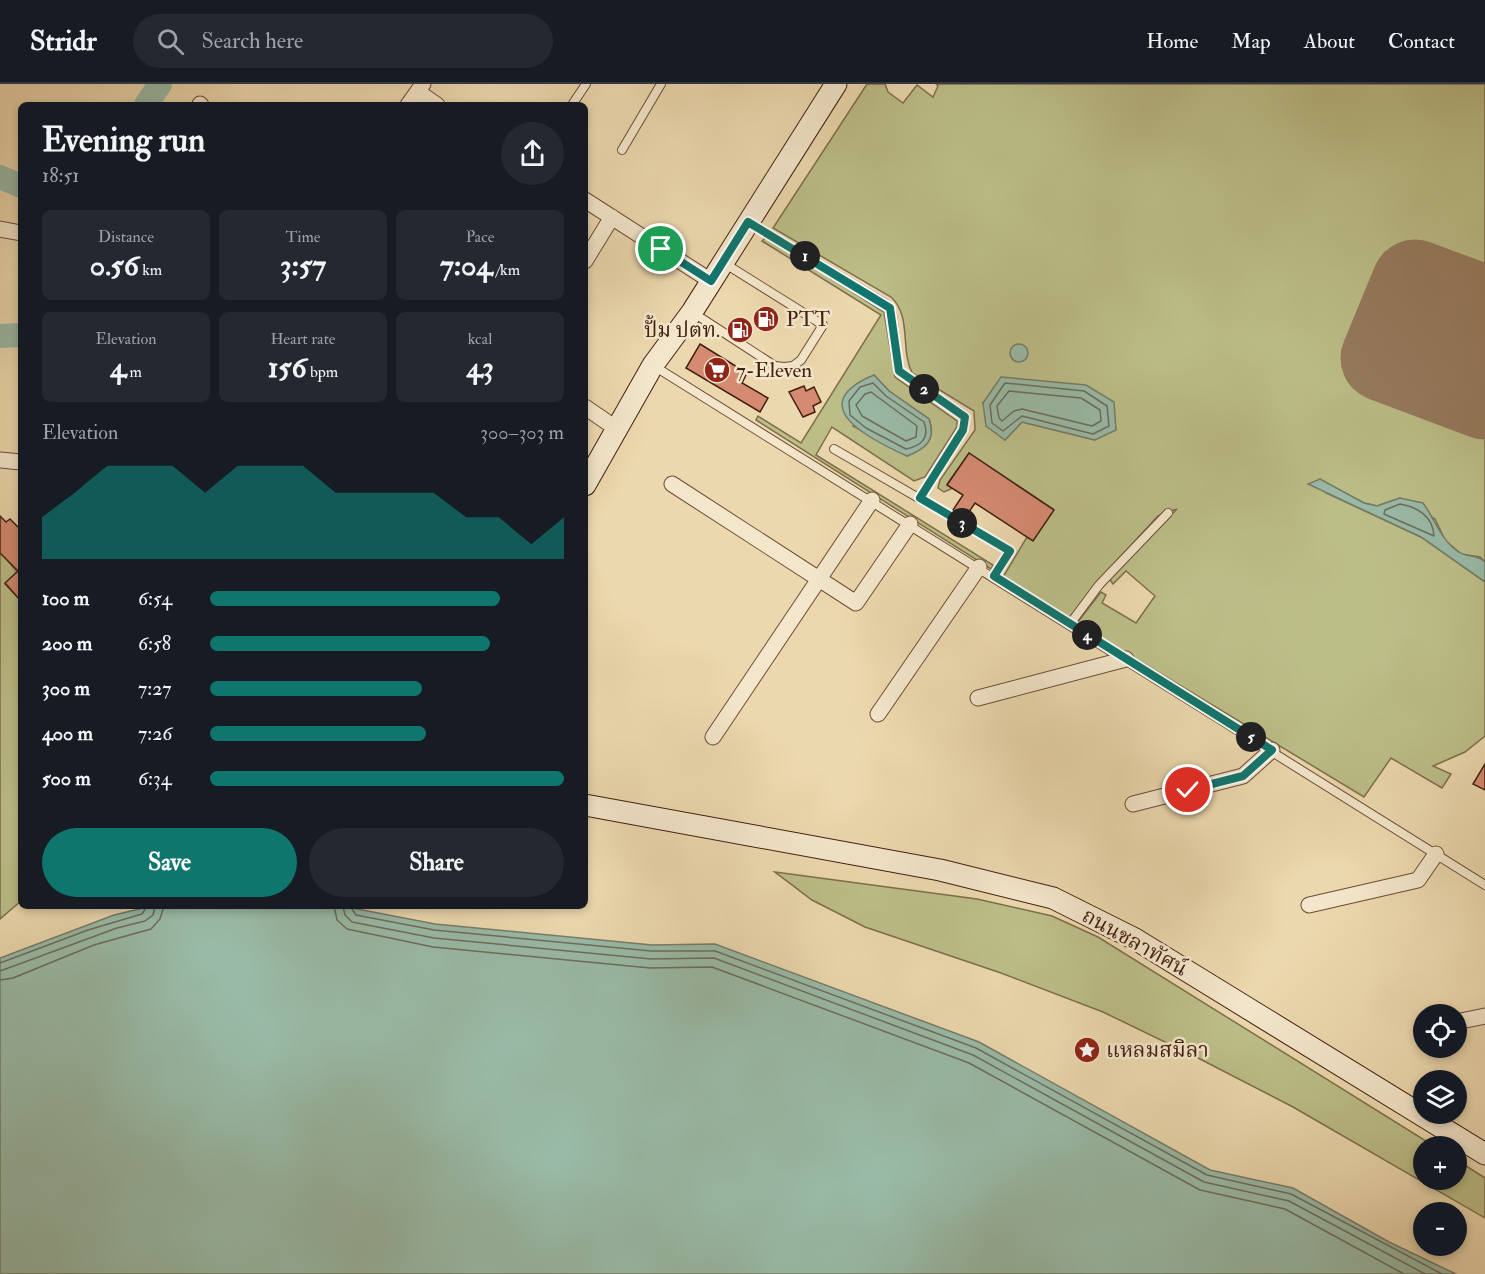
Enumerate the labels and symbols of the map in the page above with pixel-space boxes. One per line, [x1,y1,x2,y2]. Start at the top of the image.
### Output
pin [635,223,686,274]
pin: 1 [790,241,820,271]
fuel station icon: PTT [751,304,781,334]
place label: PTT [786,306,831,333]
place label: ปั้ม ปตท. [644,314,720,344]
fuel station icon: ปั้ม ปตท. [725,315,755,345]
supermarket icon: 7-Eleven [702,355,732,385]
place label: 7-Eleven [736,357,812,384]
pin: 2 [909,374,939,404]
pin: 3 [947,508,977,538]
pin: 4 [1072,620,1102,650]
pin: 5 [1236,722,1266,752]
pin [1162,764,1213,815]
street label: ถนนชลาทัศน์ [1077,902,1193,983]
place icon: แหลมสมิลา [1072,1035,1102,1065]
place label: แหลมสมิลา [1106,1037,1209,1064]

